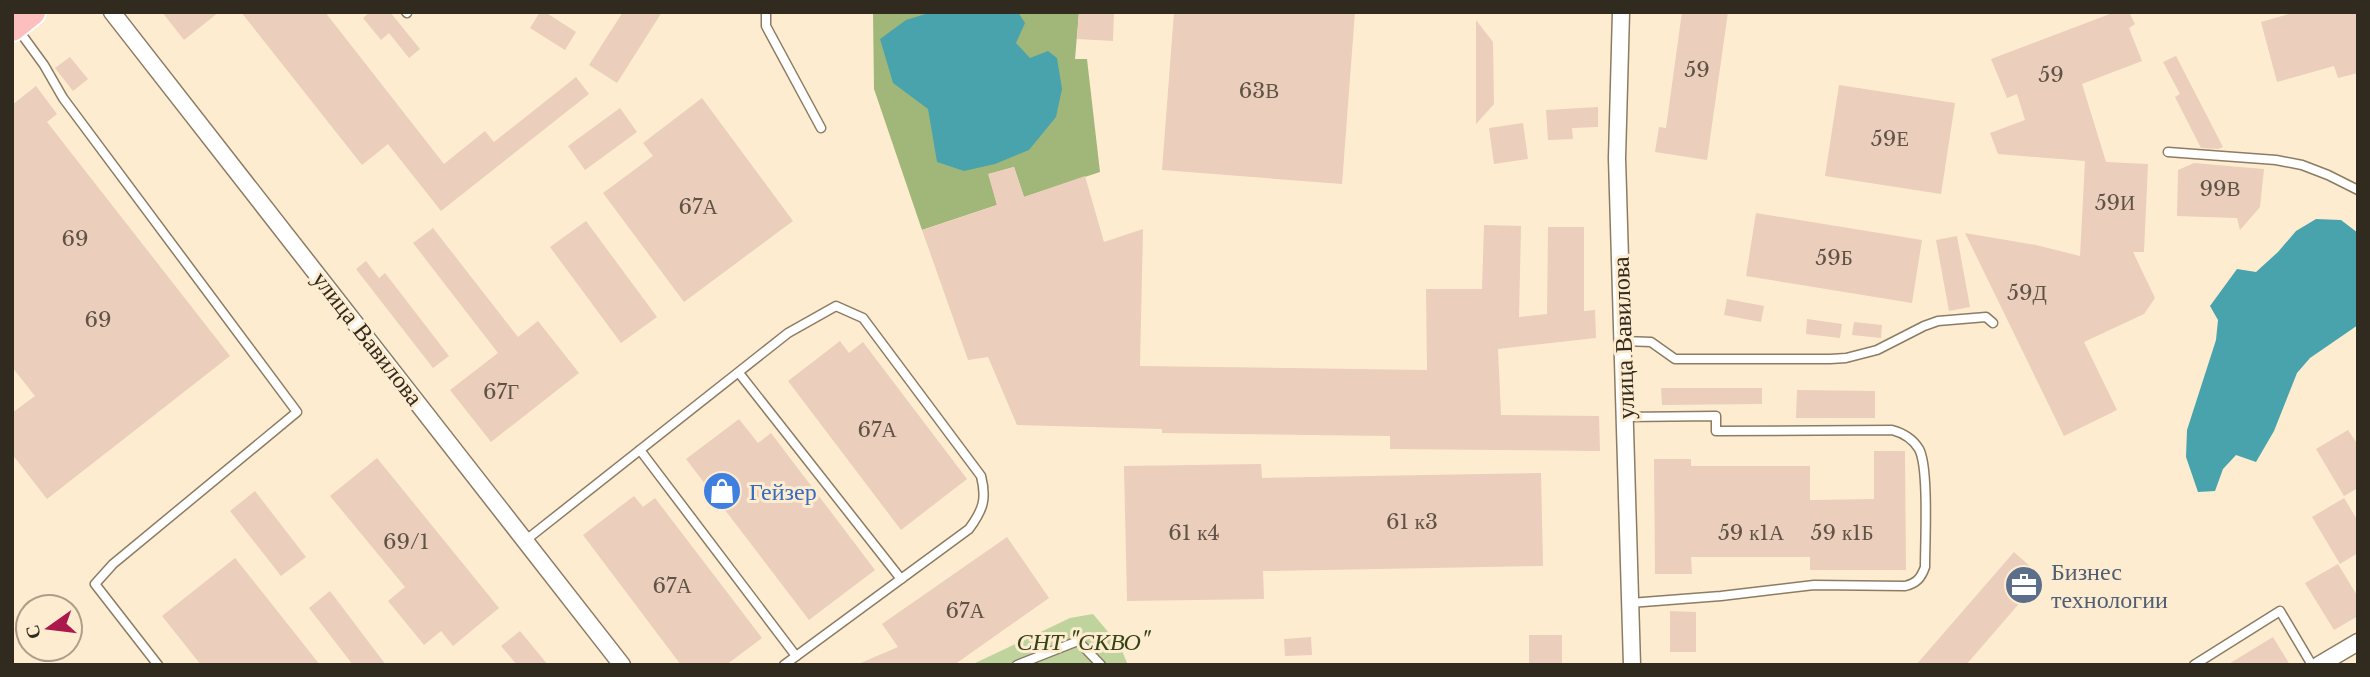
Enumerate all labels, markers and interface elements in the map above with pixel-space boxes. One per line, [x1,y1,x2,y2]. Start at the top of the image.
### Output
house number: 59 [1684,57,1710,83]
house number: 59 [2038,62,2064,88]
house number: 63В [1239,78,1279,104]
house number: 59Е [1871,126,1909,152]
house number: 99В [2199,176,2241,202]
house number: 59И [2095,190,2135,216]
house number: 67А [678,194,718,220]
house number: 69 [61,226,89,252]
house number: 59Б [1815,245,1853,271]
street label: улица Вавилова [1606,256,1640,420]
street label: улица Вавилова [307,265,430,411]
house number: 59Д [2007,280,2047,306]
house number: 69 [84,307,112,333]
house number: 67Г [483,379,519,405]
house number: 67А [857,417,897,443]
shop icon: Гейзер [701,470,743,512]
place label: Гейзер [749,477,817,506]
house number: 61 к3 [1386,509,1438,535]
house number: 61 к4 [1168,520,1220,546]
house number: 59 к1А [1718,520,1785,546]
house number: 59 к1Б [1810,520,1874,546]
house number: 69/1 [383,529,429,555]
place label: Бизнес технологии [2051,557,2168,614]
office icon: Бизнес технологии [2003,564,2045,606]
house number: 67А [652,573,692,599]
north arrow [14,593,84,663]
house number: 67А [945,598,985,624]
text: С [20,623,46,641]
park label: СНТ "СКВО" [1017,627,1152,656]

